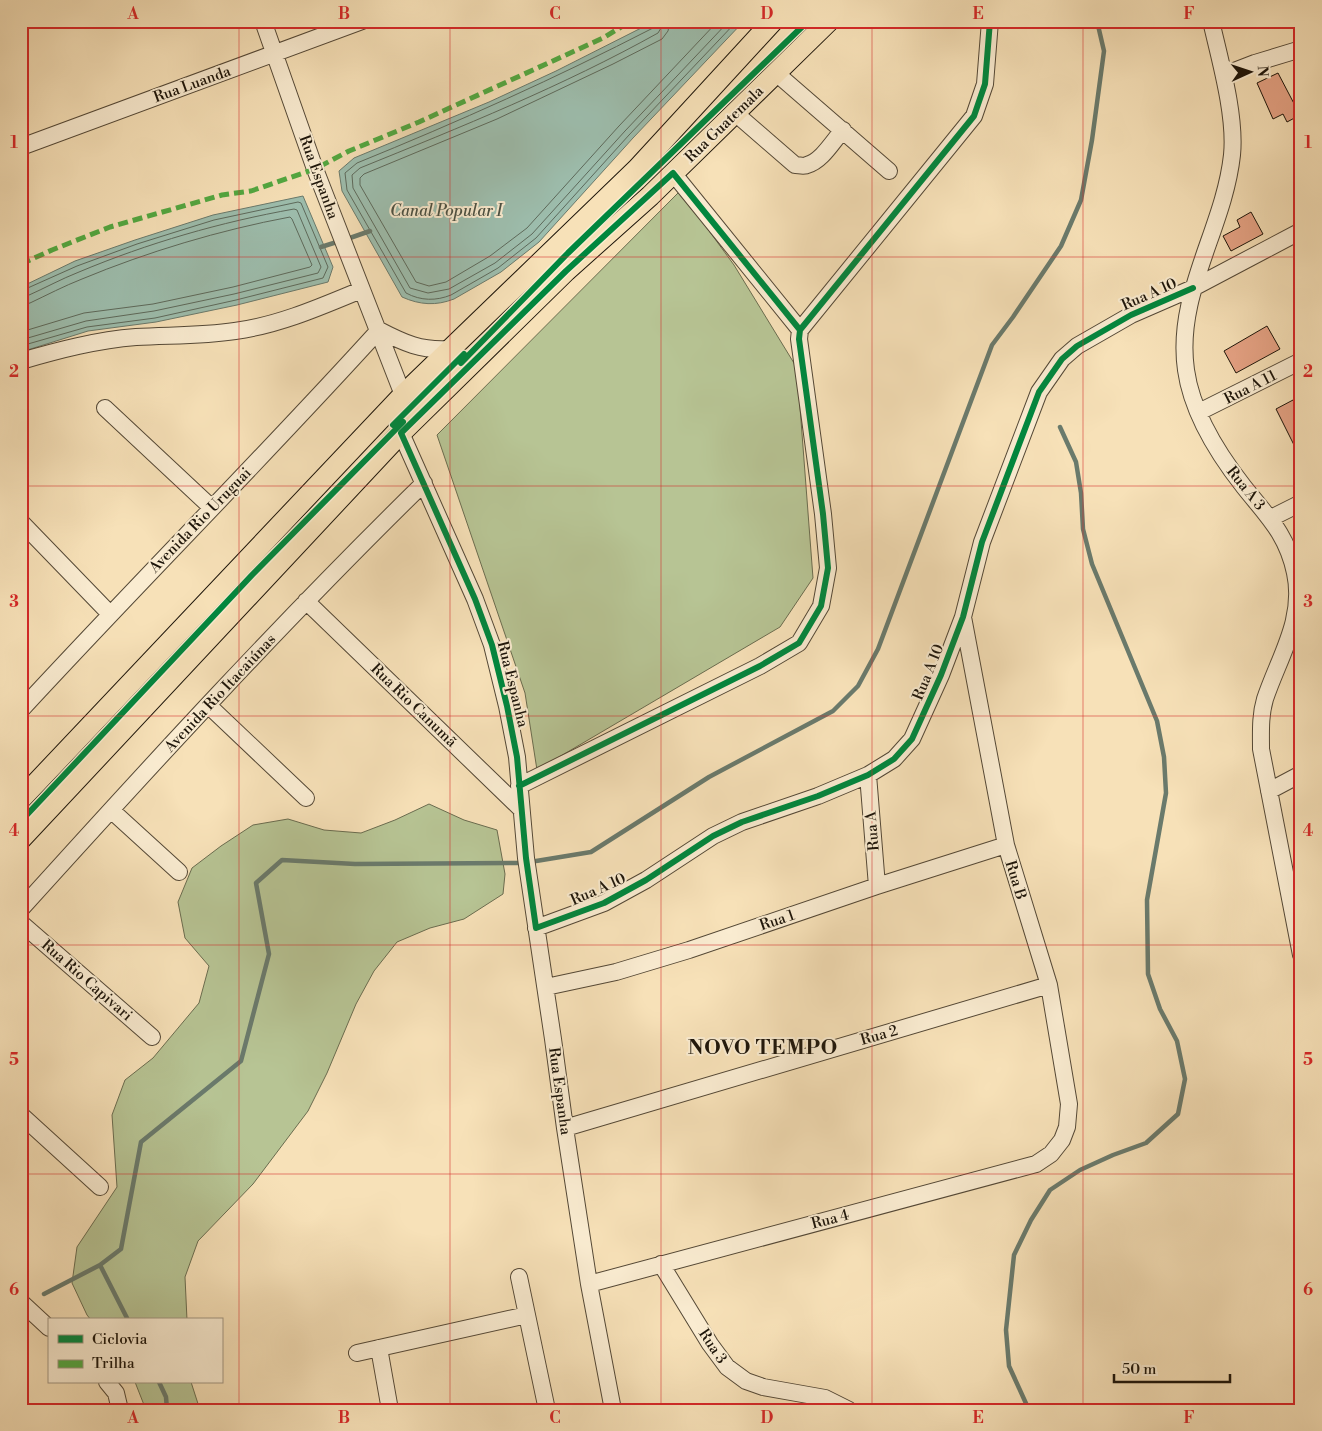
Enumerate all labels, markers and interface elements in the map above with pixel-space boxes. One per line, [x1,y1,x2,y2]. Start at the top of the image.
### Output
text: A [126,4,139,24]
text: B [338,4,350,24]
text: C [549,4,561,24]
text: D [761,4,774,24]
text: E [972,4,984,24]
text: F [1183,4,1195,24]
north arrow [1224,48,1274,98]
street label: Rua Luanda [151,62,234,107]
text: N [1253,65,1271,77]
street label: Rua Guatemala [681,82,768,167]
street label: Rua Espanha [295,132,343,222]
text: 1 [10,133,18,153]
text: 1 [1304,133,1312,153]
water label: Canal Popular I [390,201,504,221]
street label: Rua A 10 [1118,274,1180,315]
text: 2 [9,362,19,382]
text: 2 [1303,362,1313,382]
street label: Rua A 11 [1221,366,1280,409]
street label: Rua A 3 [1222,462,1269,514]
street label: Avenida Rio Uruguai [144,464,256,578]
text: 3 [9,592,19,612]
text: 3 [1303,592,1313,612]
street label: Avenida Rio Itacaiúnas [160,630,280,757]
street label: Rua Espanha [493,639,533,730]
street label: Rua A 10 [909,641,948,703]
street label: Rua Rio Canumã [367,659,461,752]
street label: Rua A [861,810,884,852]
text: 4 [9,821,20,841]
text: 4 [1303,821,1314,841]
street label: Rua B [1001,858,1030,902]
street label: Rua A 10 [567,869,629,910]
street label: Rua 1 [757,905,798,935]
street label: Rua Rio Capivari [37,936,136,1025]
street label: Rua 2 [858,1021,900,1050]
district label: NOVO TEMPO [688,1036,838,1061]
street label: Rua Espanha [544,1046,575,1136]
text: 5 [9,1050,19,1070]
text: 5 [1303,1050,1313,1070]
street label: Rua 4 [809,1205,851,1234]
text: 6 [9,1280,19,1300]
text: 6 [1303,1280,1313,1300]
legend [48,1318,222,1384]
street label: Rua 3 [694,1325,731,1367]
text: Ciclovia [92,1330,148,1349]
scale bar [1114,1351,1231,1383]
text: Trilha [92,1354,135,1373]
text: 50 m [1122,1360,1156,1379]
text: A [126,1408,139,1428]
text: B [338,1408,350,1428]
text: C [549,1408,561,1428]
text: D [761,1408,774,1428]
text: E [972,1408,984,1428]
text: F [1183,1408,1195,1428]

